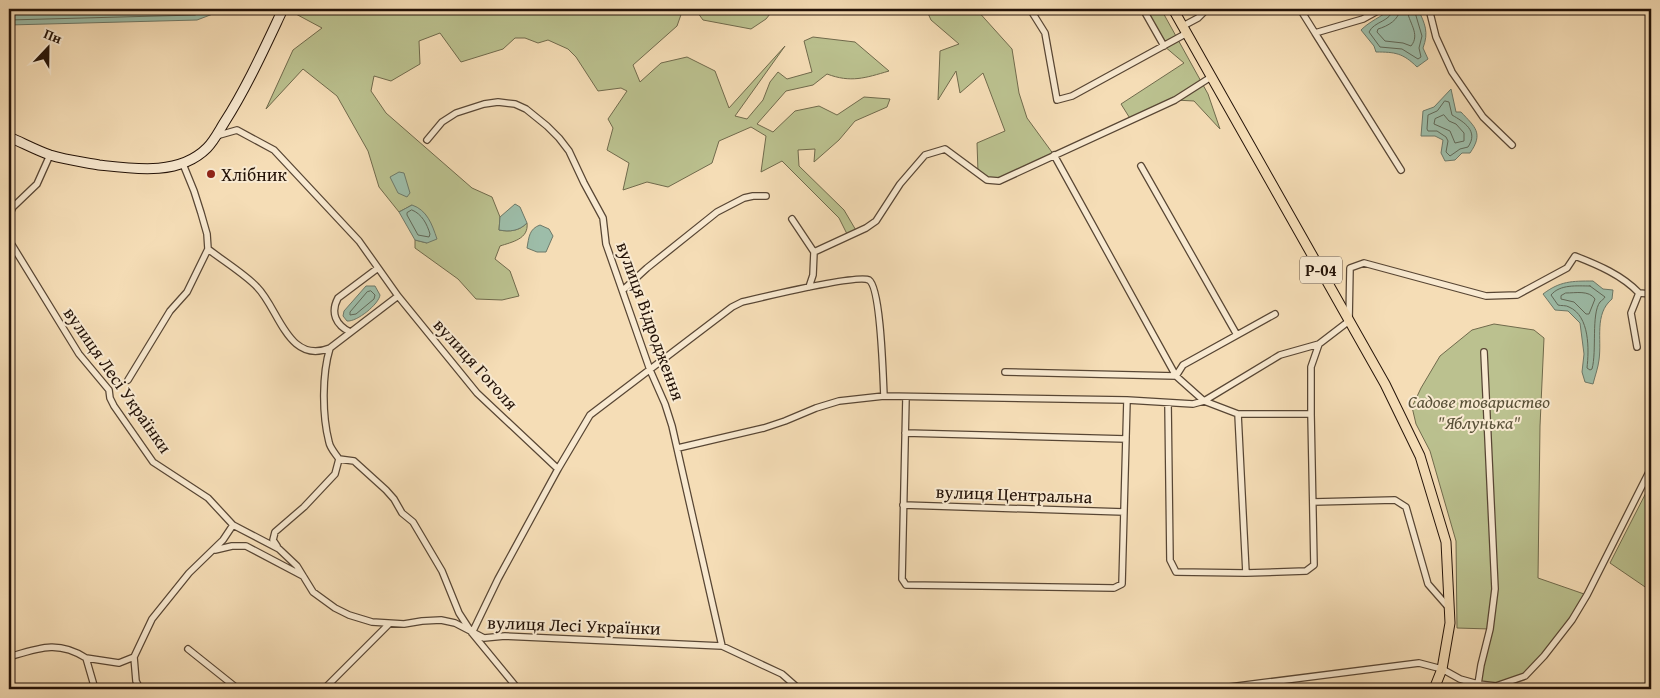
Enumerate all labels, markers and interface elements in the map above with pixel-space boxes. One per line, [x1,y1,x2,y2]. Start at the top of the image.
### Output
north arrow [22,22,72,72]
text: Пн [41,23,65,49]
place label: Хлібник [221,161,287,188]
marker: Хлібник [205,168,217,180]
street label: вулиця Відродження [610,238,692,404]
road number: Р-04 [1300,256,1342,284]
street label: вулиця Лесі Українки [57,301,179,459]
street label: вулиця Гоголя [427,312,525,416]
park label: Садове товариство "Яблунька" [1408,388,1550,436]
street label: вулиця Центральна [935,478,1093,510]
street label: вулиця Лесі Українки [487,608,661,642]

